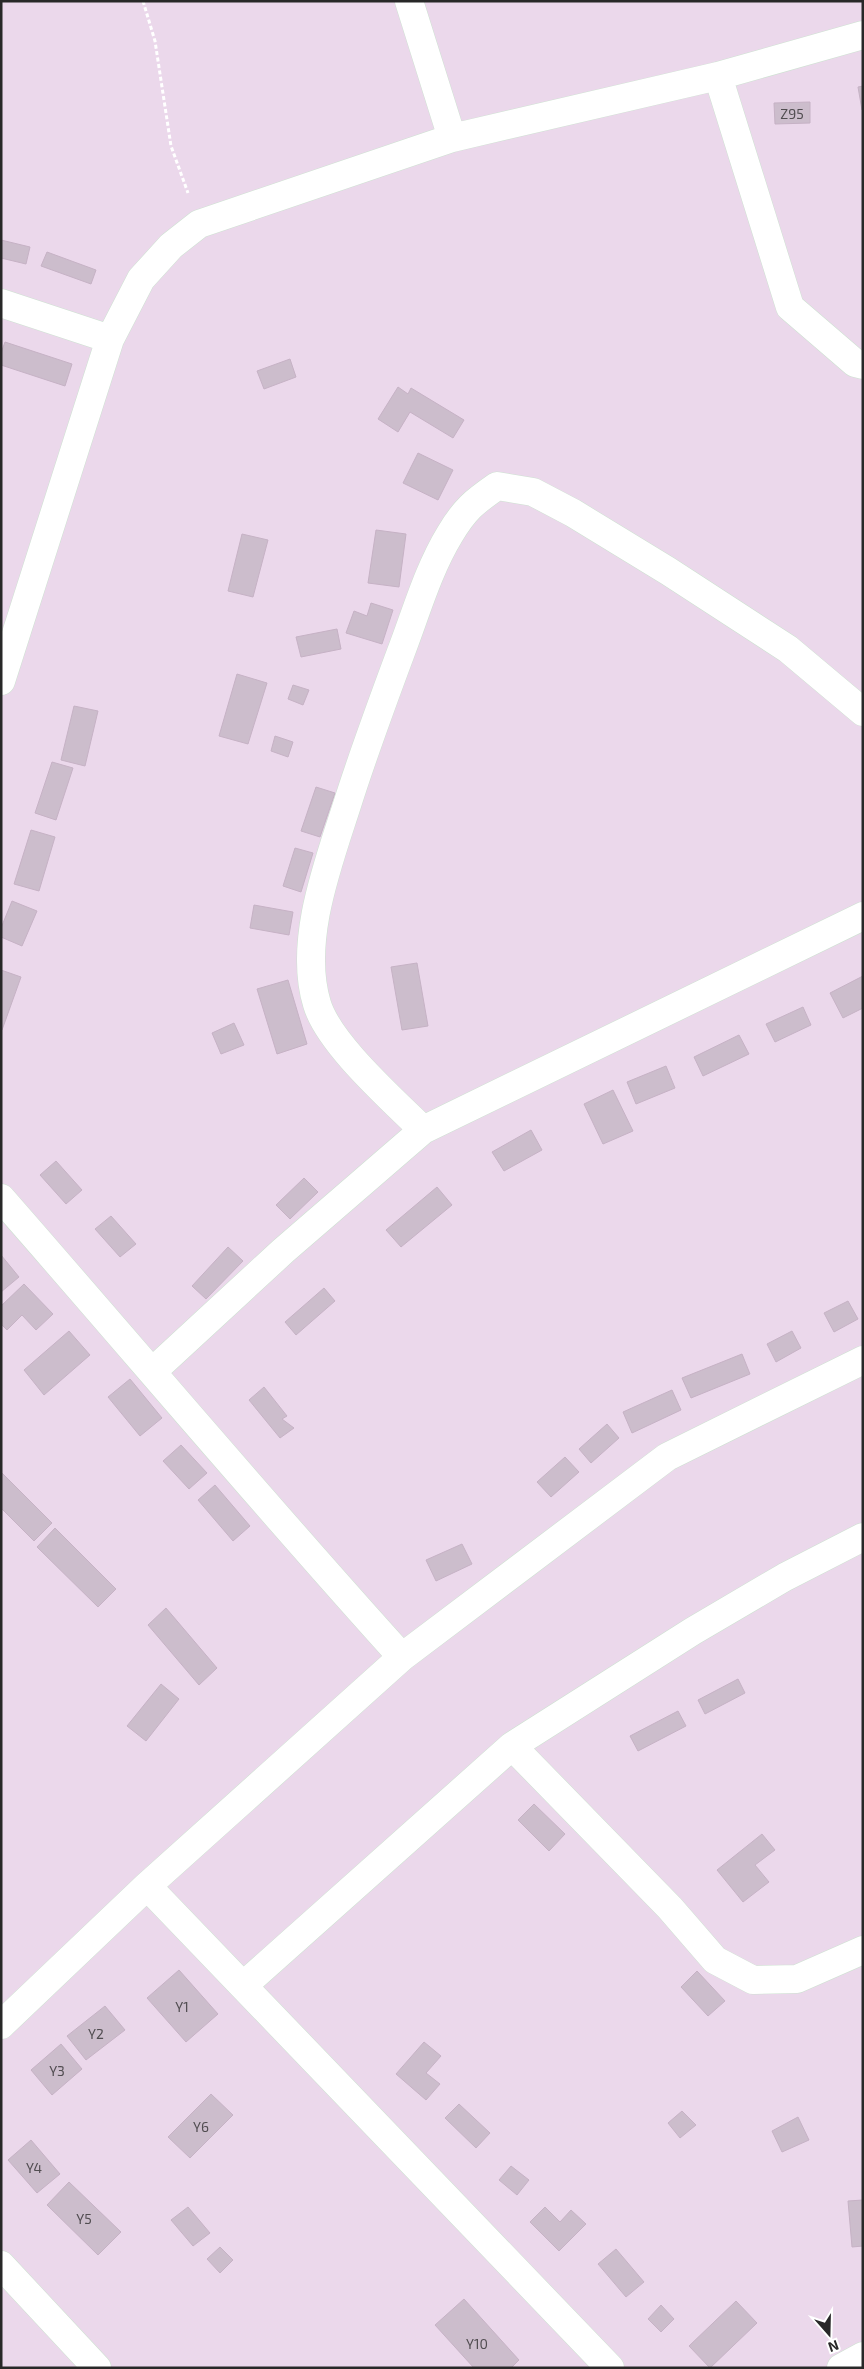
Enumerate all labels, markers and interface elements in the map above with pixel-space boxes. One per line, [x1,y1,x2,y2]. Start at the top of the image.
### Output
house number: Z95 [780,105,804,122]
house number: Y1 [175,1998,189,2015]
house number: Y2 [88,2025,104,2042]
house number: Y3 [49,2062,65,2079]
house number: Y6 [193,2118,209,2135]
house number: Y4 [26,2159,42,2176]
house number: Y5 [76,2210,92,2227]
north arrow [804,2309,854,2359]
house number: Y10 [466,2335,488,2352]
text: N [826,2337,841,2356]

